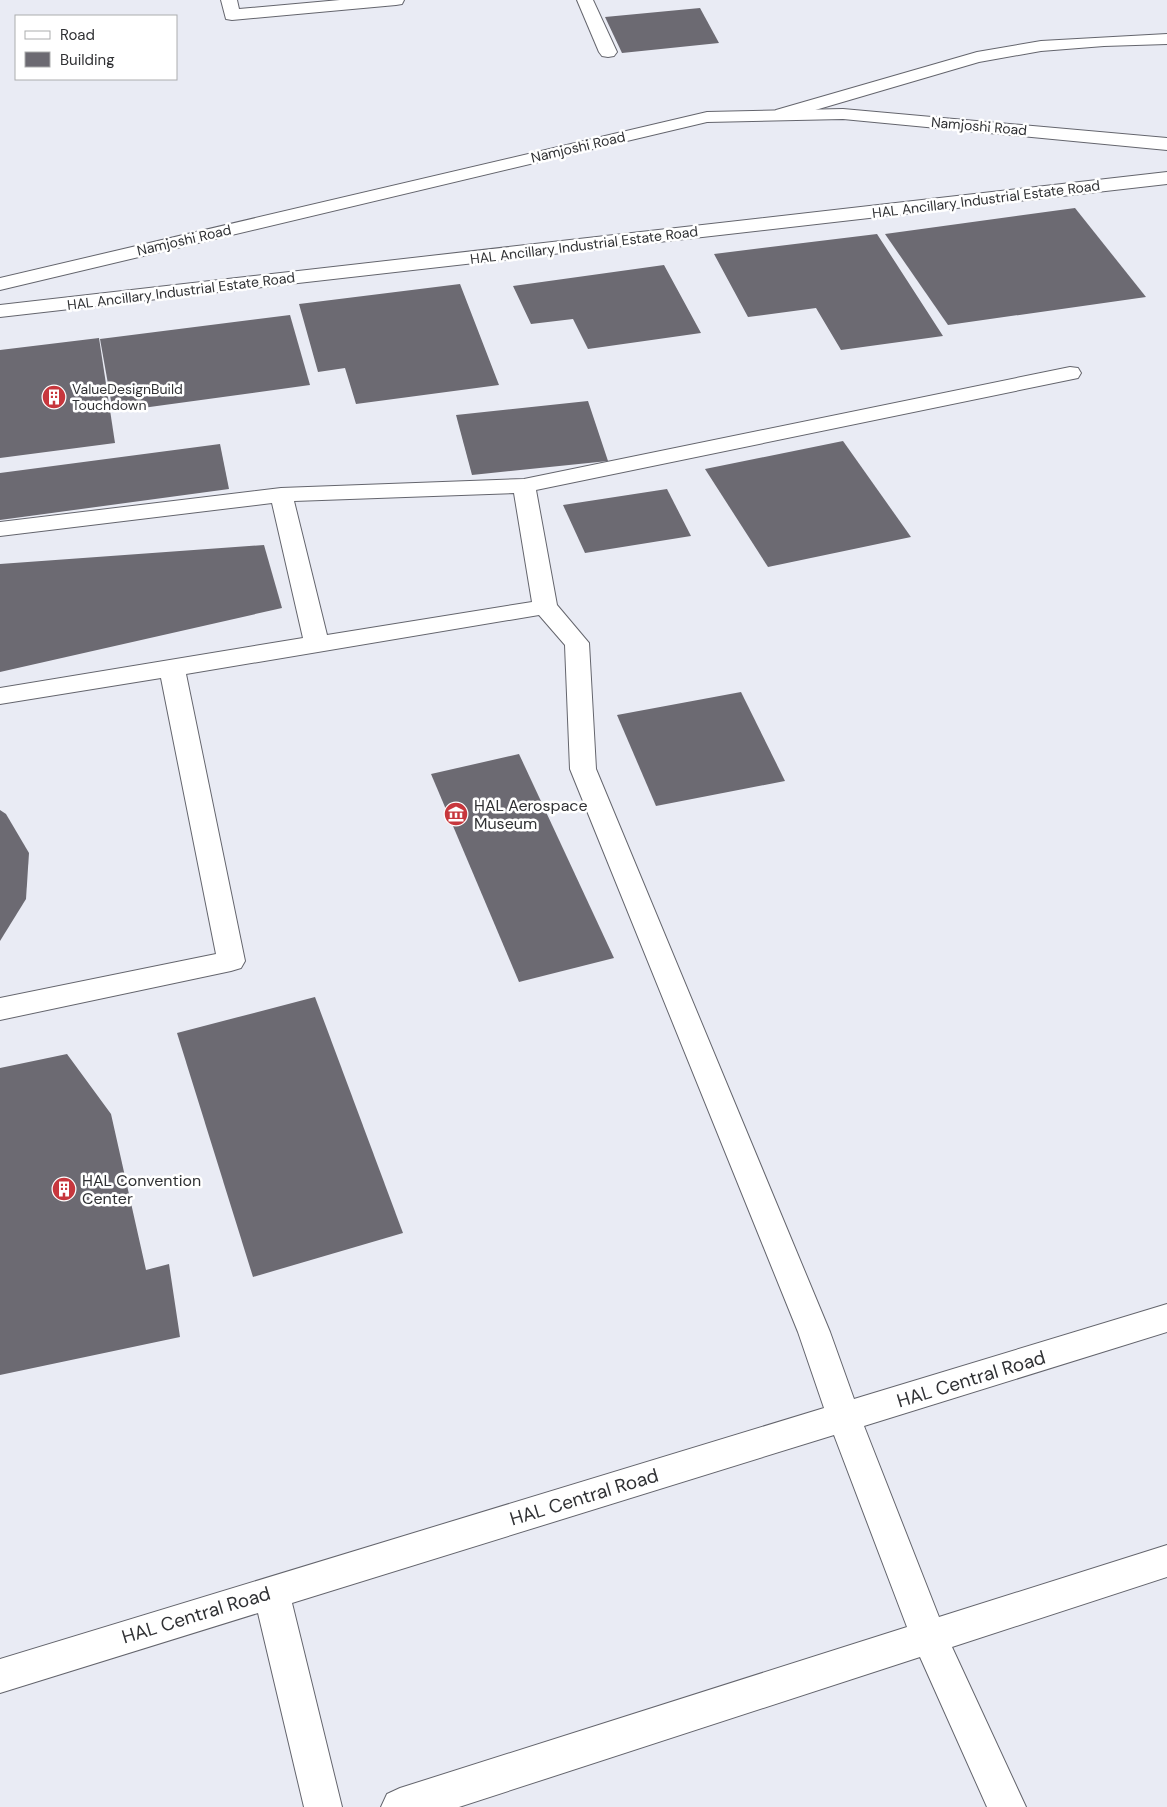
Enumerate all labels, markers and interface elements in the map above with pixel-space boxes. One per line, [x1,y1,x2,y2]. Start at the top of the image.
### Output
legend [15,15,178,80]
text: Road [60,25,95,45]
text: Building [60,50,115,70]
street label: Namjoshi Road [930,113,1028,139]
street label: Namjoshi Road [529,127,627,167]
street label: HAL Ancillary Industrial Estate Road [871,176,1101,222]
street label: Namjoshi Road [135,220,233,260]
street label: HAL Ancillary Industrial Estate Road [469,222,699,268]
street label: HAL Ancillary Industrial Estate Road [66,268,296,314]
place label: ValueDesignBuild Touchdown [72,380,183,414]
building icon: ValueDesignBuild Touchdown [41,384,67,410]
place label: HAL Aerospace Museum [474,795,588,834]
museum icon: HAL Aerospace Museum [443,801,469,827]
place label: HAL Convention Center [82,1170,201,1209]
building icon: HAL Convention Center [51,1176,77,1202]
street label: HAL Central Road [894,1344,1048,1414]
street label: HAL Central Road [507,1462,661,1532]
street label: HAL Central Road [119,1580,273,1650]

